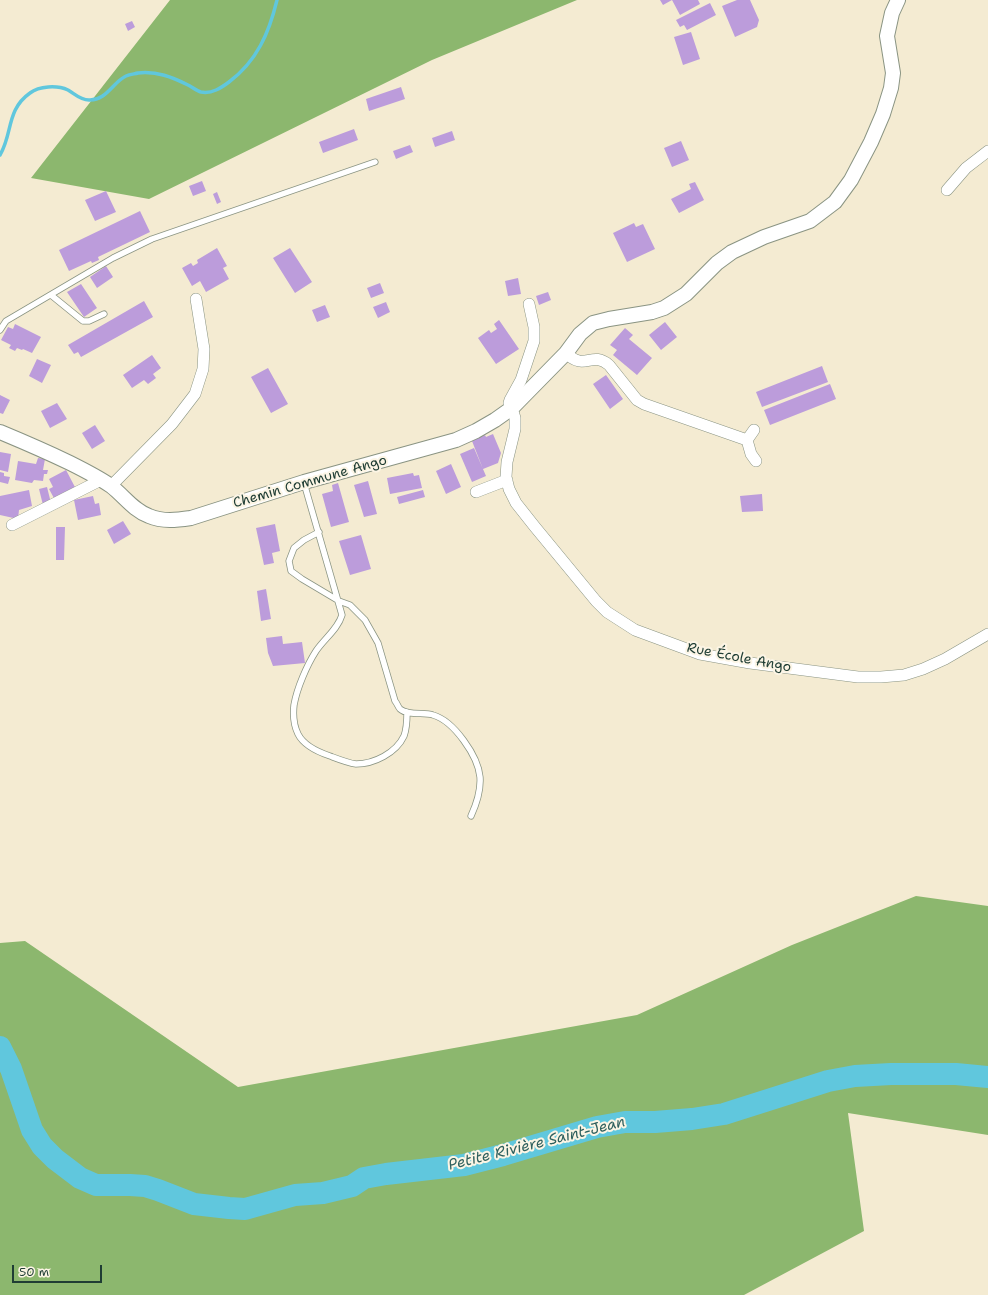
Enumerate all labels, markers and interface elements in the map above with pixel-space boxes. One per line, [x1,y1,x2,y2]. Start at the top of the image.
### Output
street label: Chemin Commune Ango [231,452,389,512]
street label: Rue École Ango [685,640,793,676]
water label: Petite Rivière Saint-Jean [447,1113,627,1175]
scale bar [14,1257,104,1283]
text: 50 m [19,1264,49,1280]

